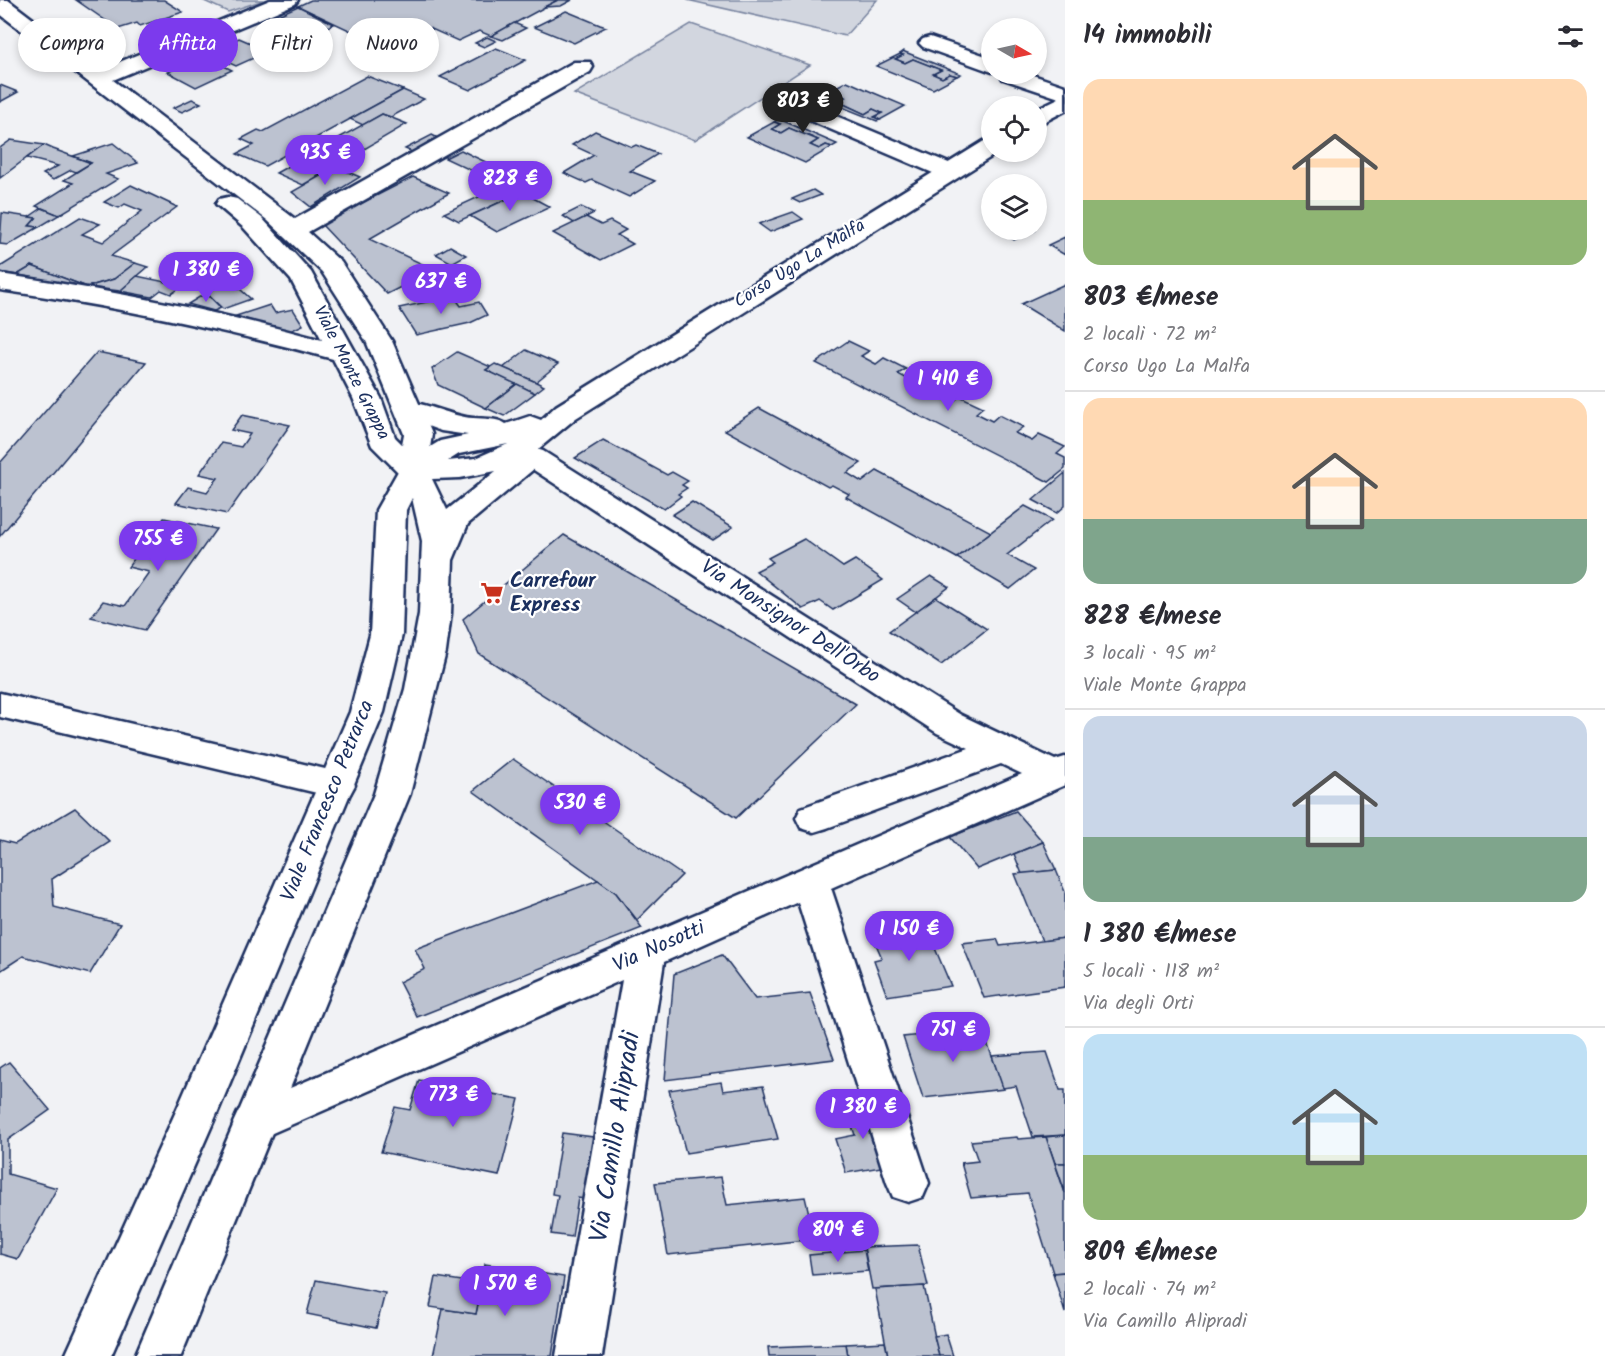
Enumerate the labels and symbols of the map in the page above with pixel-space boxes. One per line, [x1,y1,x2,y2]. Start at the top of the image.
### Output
north arrow [981,18,1047,84]
pin: 803 € [761,83,845,134]
pin: 935 € [283,135,367,186]
pin: 828 € [468,161,552,212]
street label: Corso Ugo La Malfa [729,212,871,316]
pin: 1 380 € [151,252,261,303]
pin: 637 € [399,264,483,315]
street label: Viale Monte Grappa [305,301,397,445]
pin: 1 410 € [893,361,1003,412]
pin: 755 € [116,521,200,572]
street label: Via Monsignor Dell'Orbo [694,551,886,693]
place label: Carrefour Express [510,565,597,622]
supermarket icon: Carrefour Express [479,580,505,606]
street label: Viale Francesco Petrarca [272,695,384,907]
pin: 530 € [538,785,622,836]
pin: 1 150 € [854,911,964,962]
street label: Via Nosotti [608,912,711,982]
pin: 751 € [911,1012,995,1063]
street label: Via Camillo Alipradi [579,1027,654,1245]
pin: 773 € [411,1077,495,1128]
pin: 1 380 € [808,1089,918,1140]
pin: 809 € [796,1212,880,1263]
pin: 1 570 € [450,1266,560,1317]

